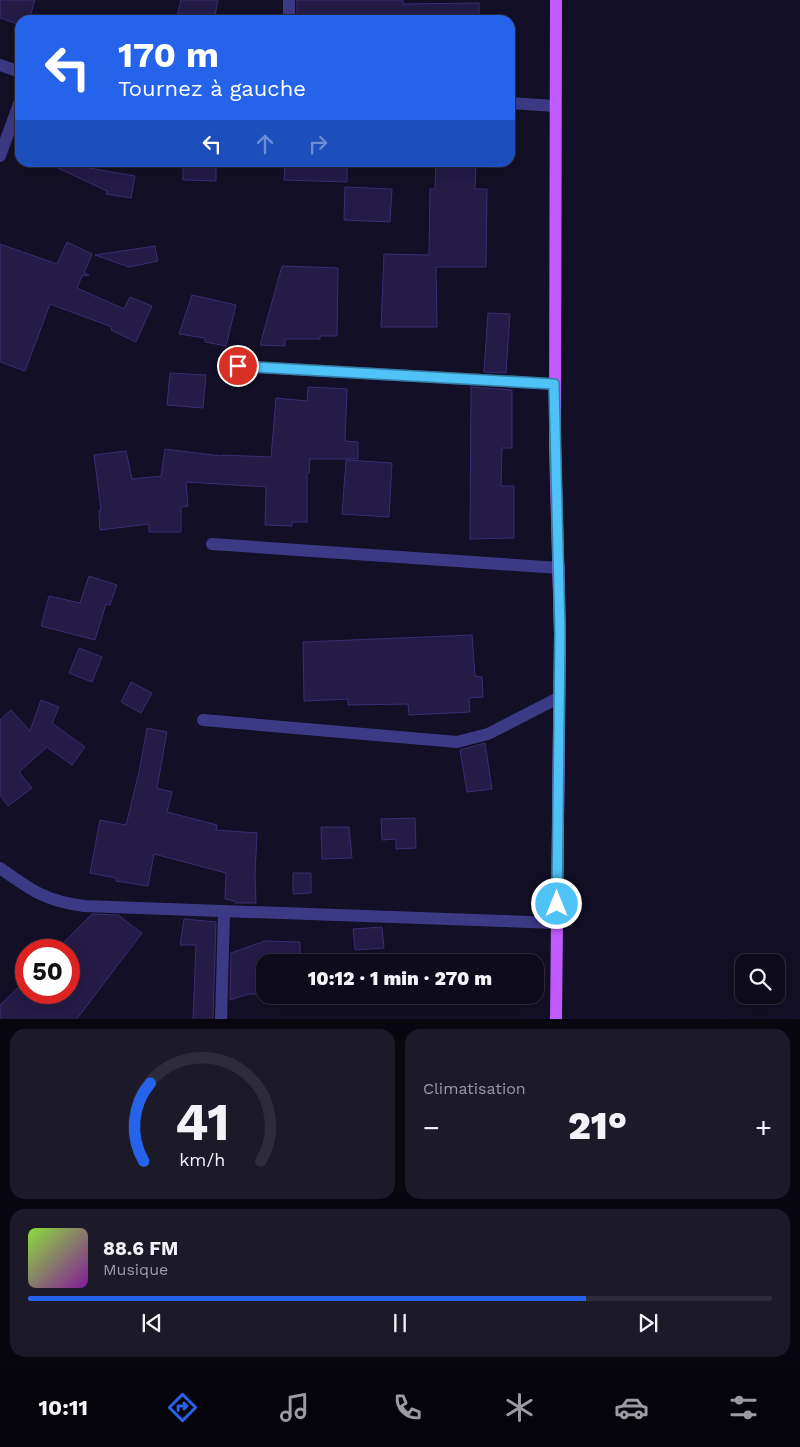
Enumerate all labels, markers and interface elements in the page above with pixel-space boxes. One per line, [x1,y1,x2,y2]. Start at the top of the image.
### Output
text: 170 m [118,34,219,76]
icon: left [35,35,100,100]
text: Tournez à gauche [118,76,306,101]
icon: left [198,130,226,158]
icon: ahead [251,130,279,158]
icon: right [304,130,332,158]
pin [217,345,259,387]
icon: arrive [224,352,252,380]
position arrow [530,877,582,929]
speed limit sign: 50 [15,939,80,1004]
map controls [735,954,785,1004]
button: search [735,954,785,1004]
text: 10:12 · 1 min · 270 m [308,967,492,990]
text: Climatisation [423,1079,526,1098]
text: 41 [175,1092,230,1153]
text: 21° [568,1104,627,1148]
text: − [423,1111,440,1144]
text: + [755,1111,772,1144]
text: km/h [179,1149,226,1170]
text: 88.6 FM [103,1237,178,1260]
text: Musique [103,1260,168,1279]
icon: previous [138,1309,166,1337]
icon: pause [386,1309,414,1337]
icon: next [634,1309,662,1337]
icon: directions [165,1390,200,1425]
icon: music [277,1390,312,1425]
icon: phone [390,1390,425,1425]
icon: climate [502,1390,537,1425]
icon: car [614,1390,649,1425]
icon: filters [726,1390,761,1425]
text: 10:11 [39,1395,88,1420]

